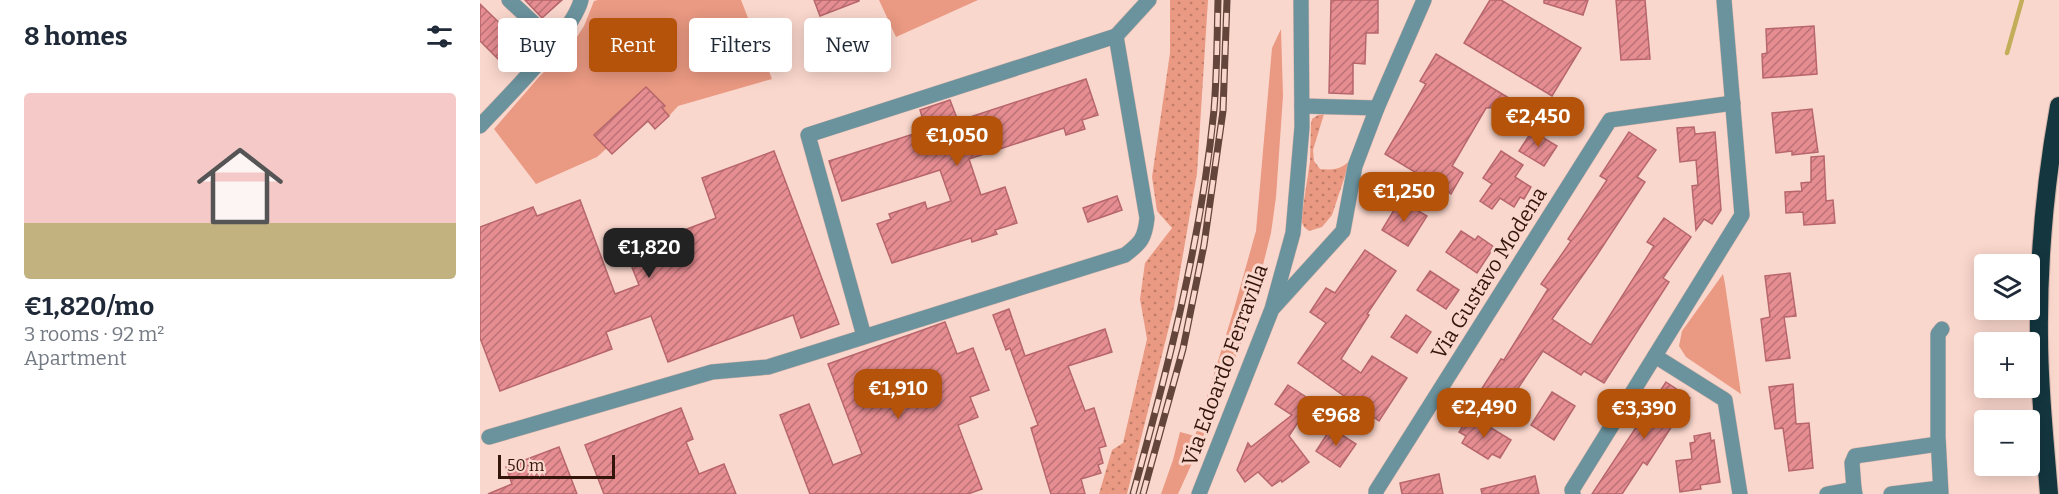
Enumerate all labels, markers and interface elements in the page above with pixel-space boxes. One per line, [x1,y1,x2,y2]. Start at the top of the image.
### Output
chip: Buy [498,18,577,72]
chip: Rent [589,18,677,72]
chip: Filters [689,18,792,72]
chip: New [804,18,891,72]
icon: filters [423,20,456,53]
text: 8 homes [24,21,128,52]
pin: €2,450 [1489,97,1587,148]
text: €2,450 [1505,104,1571,128]
pin: €1,050 [908,116,1006,167]
text: €1,050 [926,123,988,147]
icon: home [186,132,294,240]
pin: €1,250 [1355,172,1453,223]
text: €1,250 [1373,179,1435,203]
street label: Via Gustavo Modena [1426,182,1553,364]
pin: €1,820 [600,228,698,279]
text: €1,820 [617,235,681,259]
map controls [1974,254,2040,476]
button: layers [1974,254,2040,320]
street label: Via Edoardo Ferravilla [1176,260,1274,469]
text: €1,820/mo [24,291,154,322]
text: 3 rooms · 92 m² [24,322,164,346]
button: + [1974,332,2040,398]
text: Apartment [24,346,127,370]
pin: €1,910 [849,369,947,420]
text: €1,910 [868,376,928,400]
pin: €2,490 [1435,388,1533,439]
pin: €3,390 [1595,389,1693,440]
text: €2,490 [1451,395,1517,419]
pin: €968 [1300,396,1372,447]
text: €3,390 [1611,396,1677,420]
text: €968 [1311,403,1361,427]
button: − [1974,410,2040,476]
scale bar [498,452,615,480]
text: 50 m [507,456,544,475]

